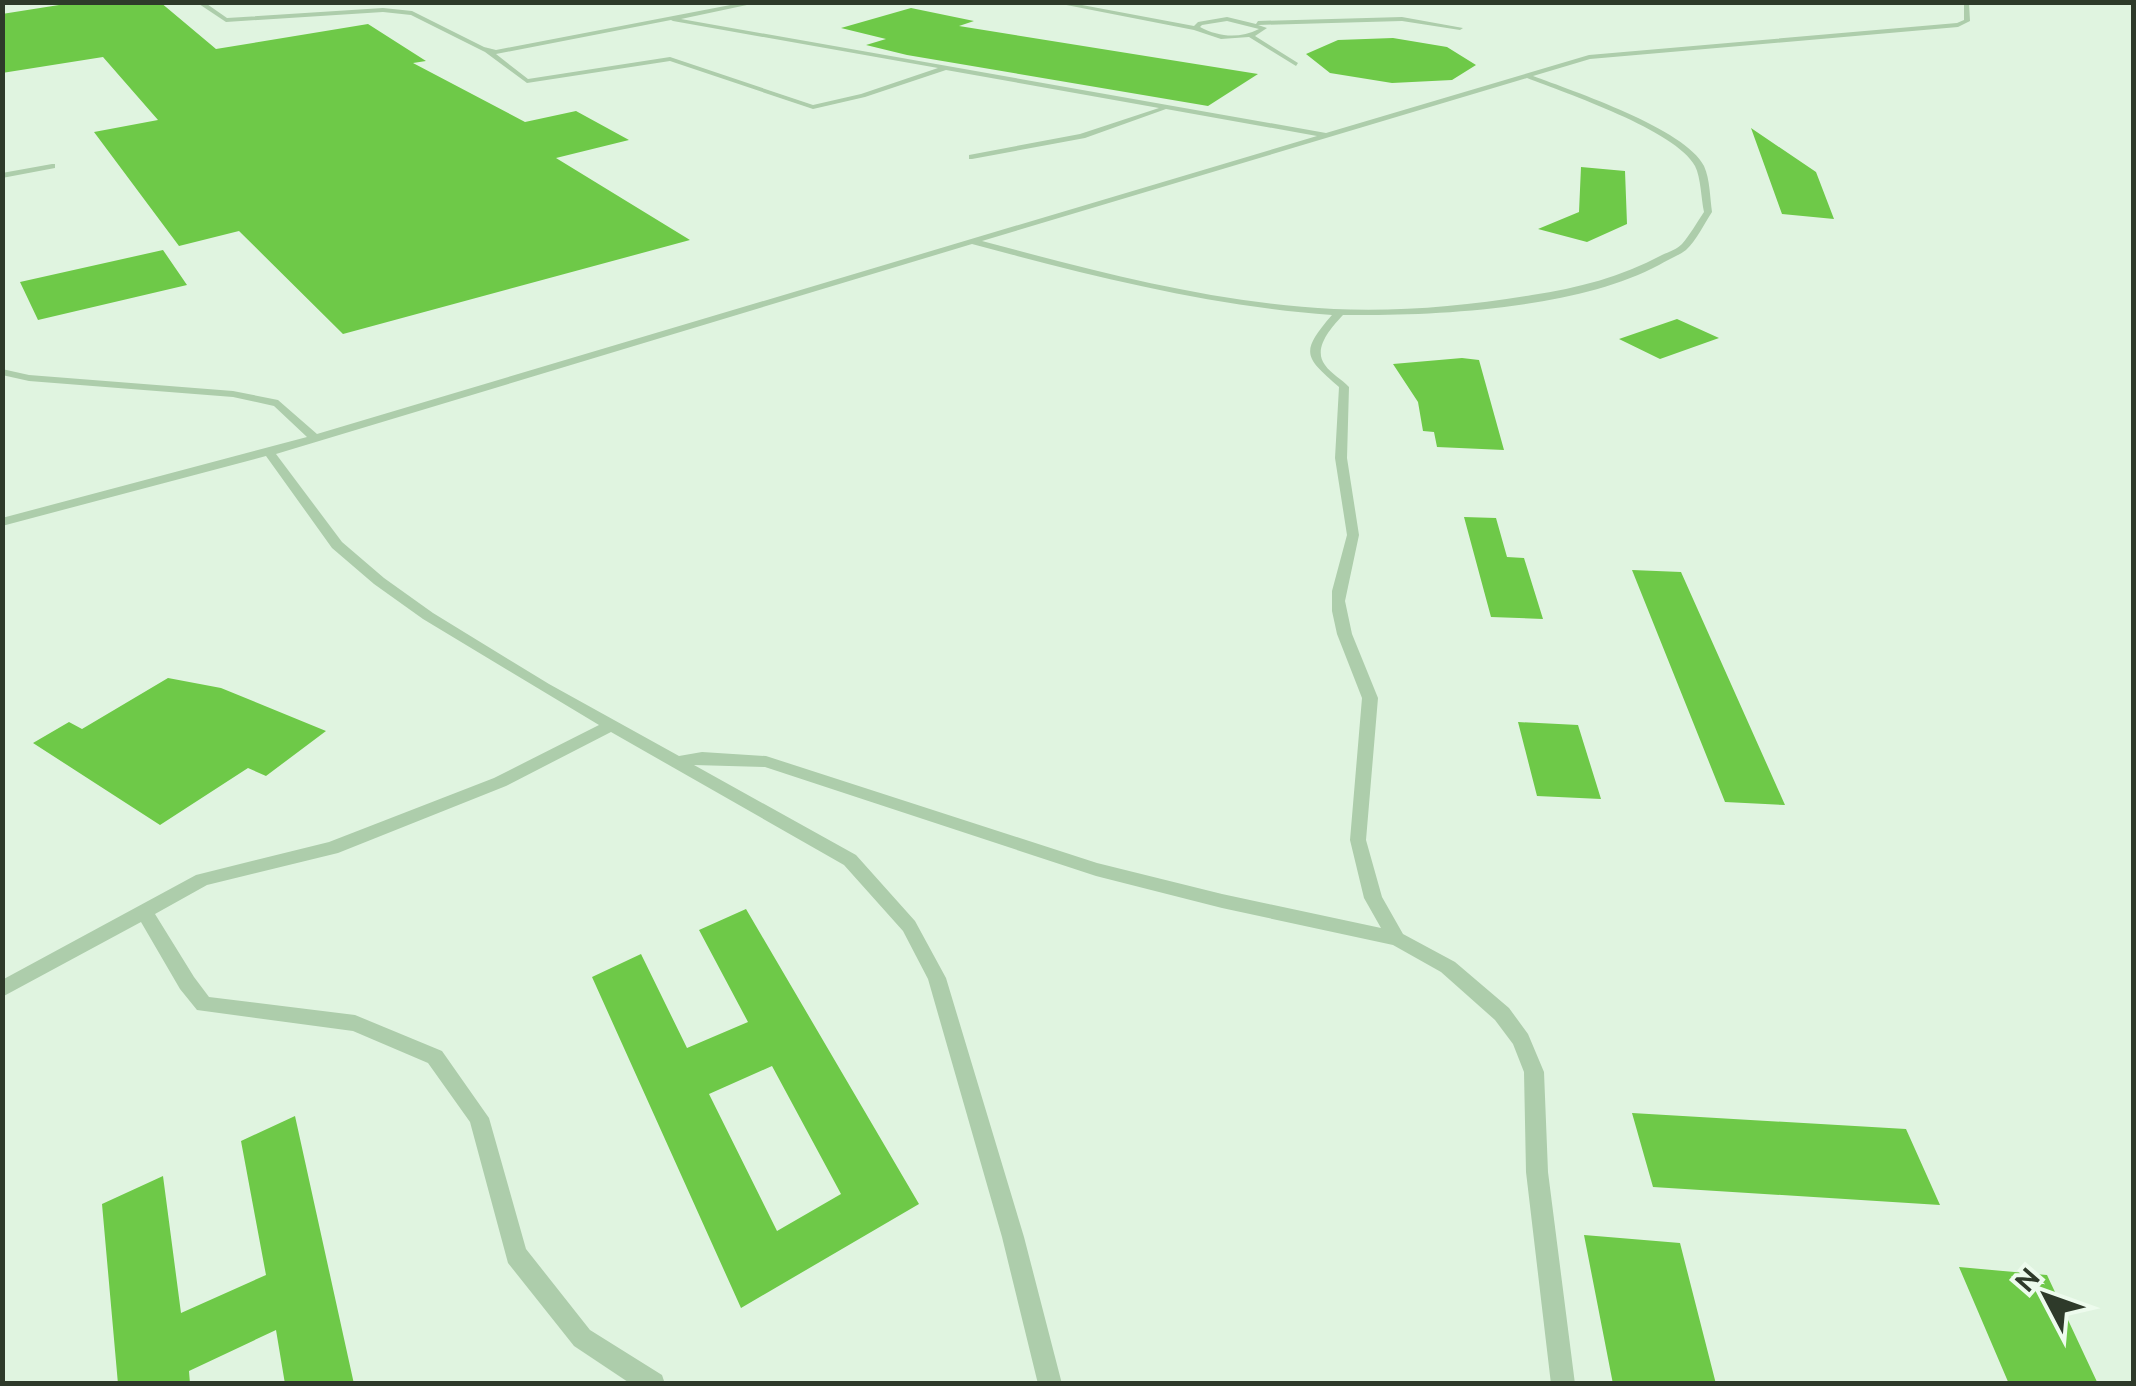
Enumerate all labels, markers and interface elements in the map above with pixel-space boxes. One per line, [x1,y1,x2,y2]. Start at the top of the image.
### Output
north arrow [1996,1246,2096,1346]
text: N [2008,1261,2045,1297]

